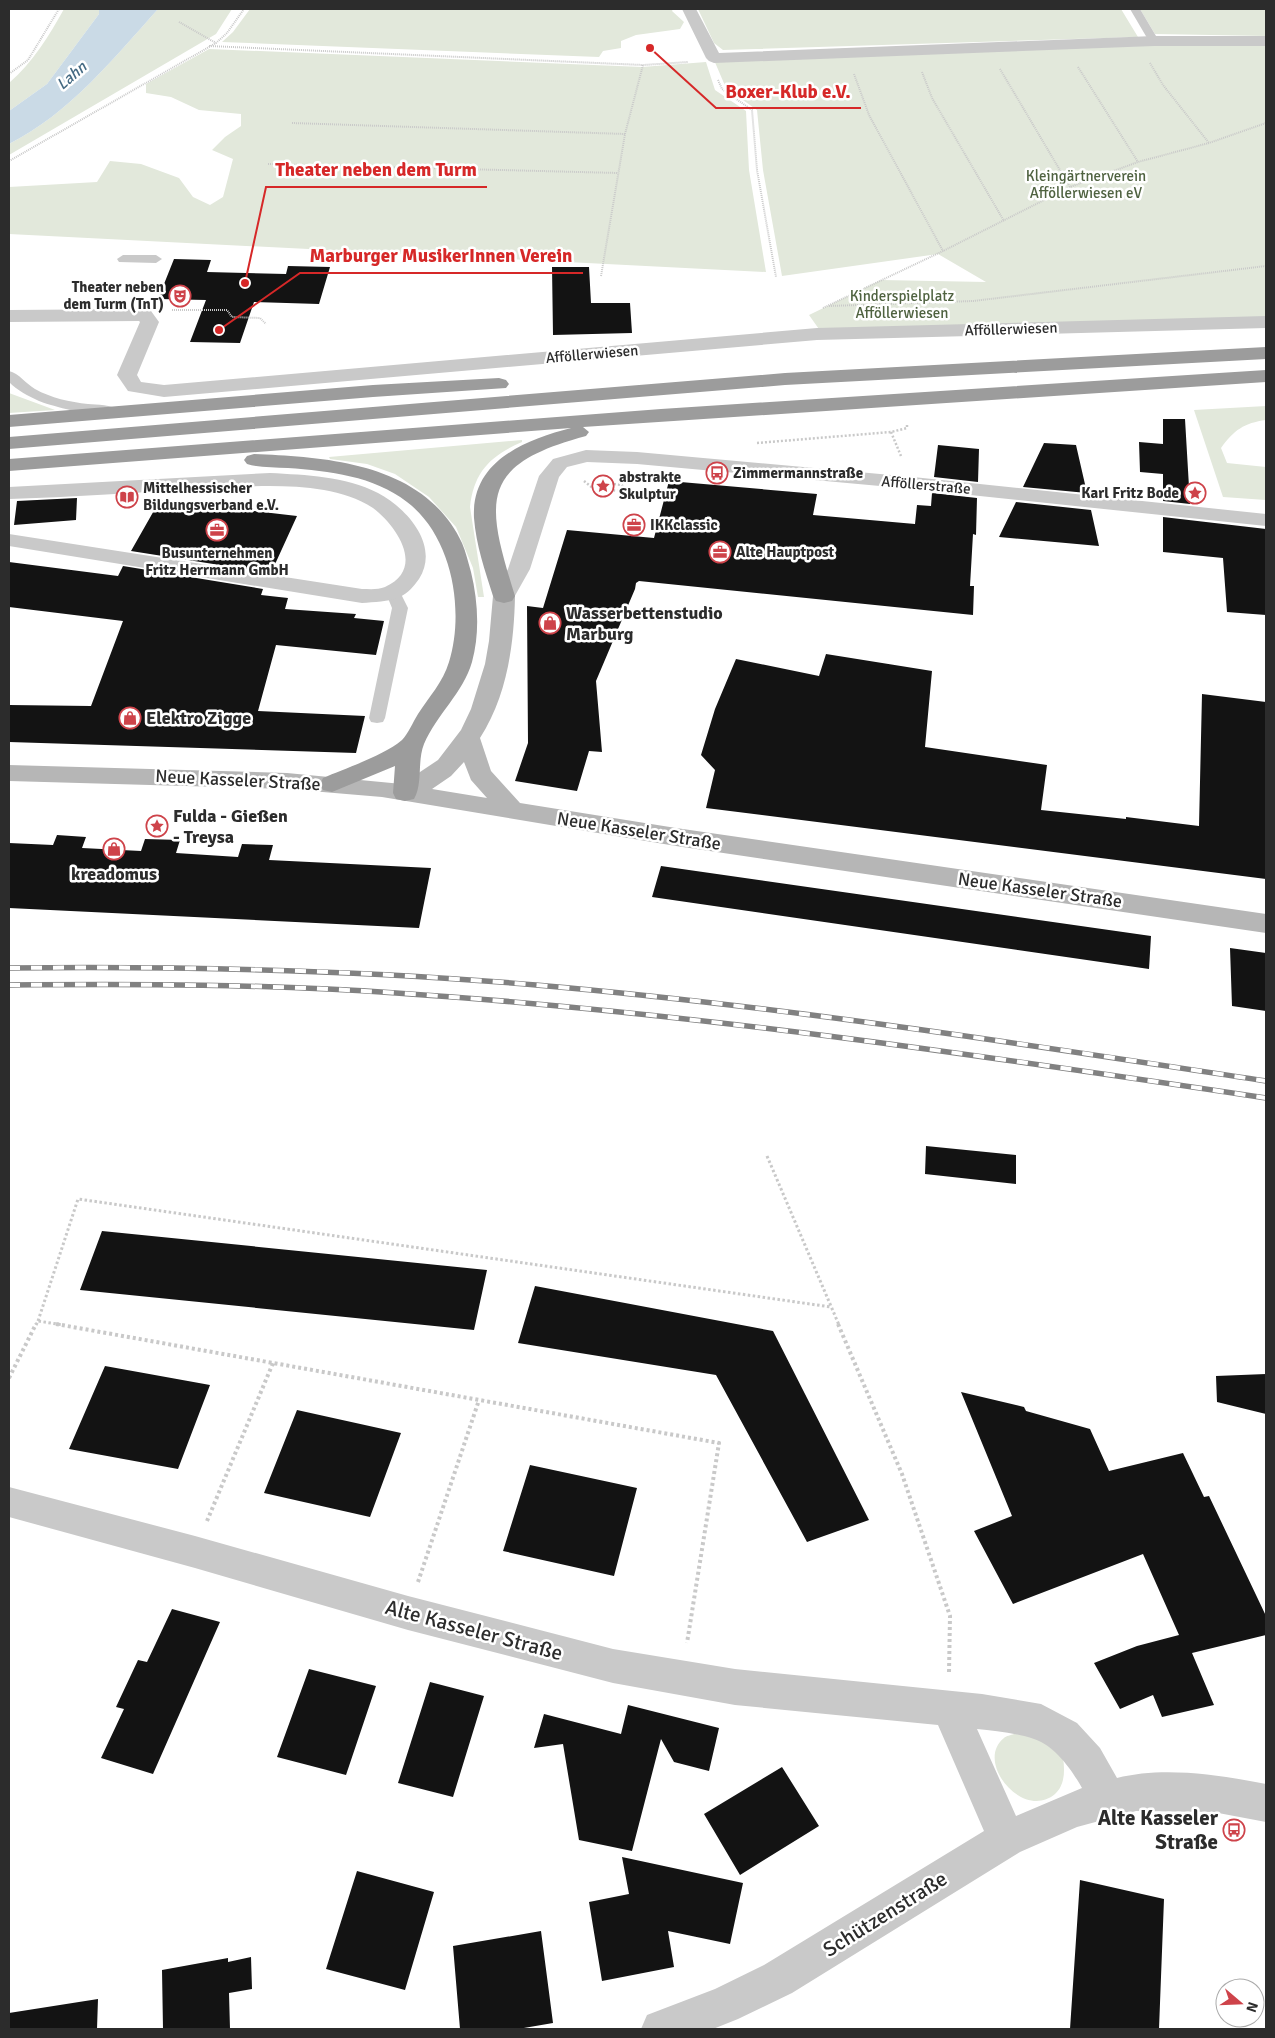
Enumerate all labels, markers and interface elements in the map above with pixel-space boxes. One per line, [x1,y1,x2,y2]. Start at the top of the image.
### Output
water label: Lahn [52,56,92,94]
callout: Boxer-Klub e.V. [716,74,861,108]
text: Boxer-Klub e.V. [725,80,851,104]
callout: Theater neben dem Turm [266,153,487,187]
text: Theater neben dem Turm [275,158,477,182]
park label: Kleingärtnerverein Afföllerwiesen eV [1026,167,1146,202]
callout: Marburger MusikerInnen Verein [300,239,583,273]
text: Marburger MusikerInnen Verein [309,244,573,268]
place label: Theater neben dem Turm (TnT) [63,278,164,313]
theatre icon: Theater neben dem Turm (TnT) [168,284,192,308]
park label: Kinderspielplatz Afföllerwiesen [850,287,955,322]
street label: Afföllerwiesen [964,318,1058,340]
street label: Afföllerwiesen [545,341,639,367]
bus stop icon: Zimmermannstraße [705,461,729,485]
place label: Zimmermannstraße [733,464,863,482]
place label: abstrakte Skulptur [619,468,681,503]
street label: Afföllerstraße [881,472,971,498]
place icon: abstrakte Skulptur [591,474,615,498]
place label: Mittelhessischer Bildungsverband e.V. [143,479,279,514]
place icon: Karl Fritz Bode [1183,481,1207,505]
place label: Karl Fritz Bode [1081,484,1179,502]
library icon: Mittelhessischer Bildungsverband e.V. [115,485,139,509]
office icon: IKKclassic [622,513,646,537]
place label: IKKclassic [650,516,718,534]
office icon: Busunternehmen Fritz Herrmann GmbH [205,518,229,542]
office icon: Alte Hauptpost [708,540,732,564]
place label: Alte Hauptpost [736,543,835,561]
place label: Busunternehmen Fritz Herrmann GmbH [145,544,289,579]
place label: Wasserbettenstudio Marburg [566,602,723,645]
shop icon: Wasserbettenstudio Marburg [538,611,562,635]
shop icon: Elektro Zigge [118,706,142,730]
place label: Elektro Zigge [146,707,251,729]
street label: Neue Kasseler Straße [155,765,321,795]
place label: Fulda - Gießen - Treysa [173,805,288,848]
street label: Neue Kasseler Straße [556,807,722,855]
place icon: Fulda - Gießen - Treysa [145,814,169,838]
shop icon: kreadomus [102,837,126,861]
place label: kreadomus [71,863,157,885]
street label: Neue Kasseler Straße [957,868,1123,912]
street label: Alte Kasseler Straße [382,1594,566,1666]
place label: Alte Kasseler Straße [1098,1805,1219,1855]
bus stop icon: Alte Kasseler Straße [1222,1818,1246,1842]
street label: Schützenstraße [818,1865,952,1963]
north arrow [1215,1978,1265,2028]
text: N [1242,2000,1261,2014]

